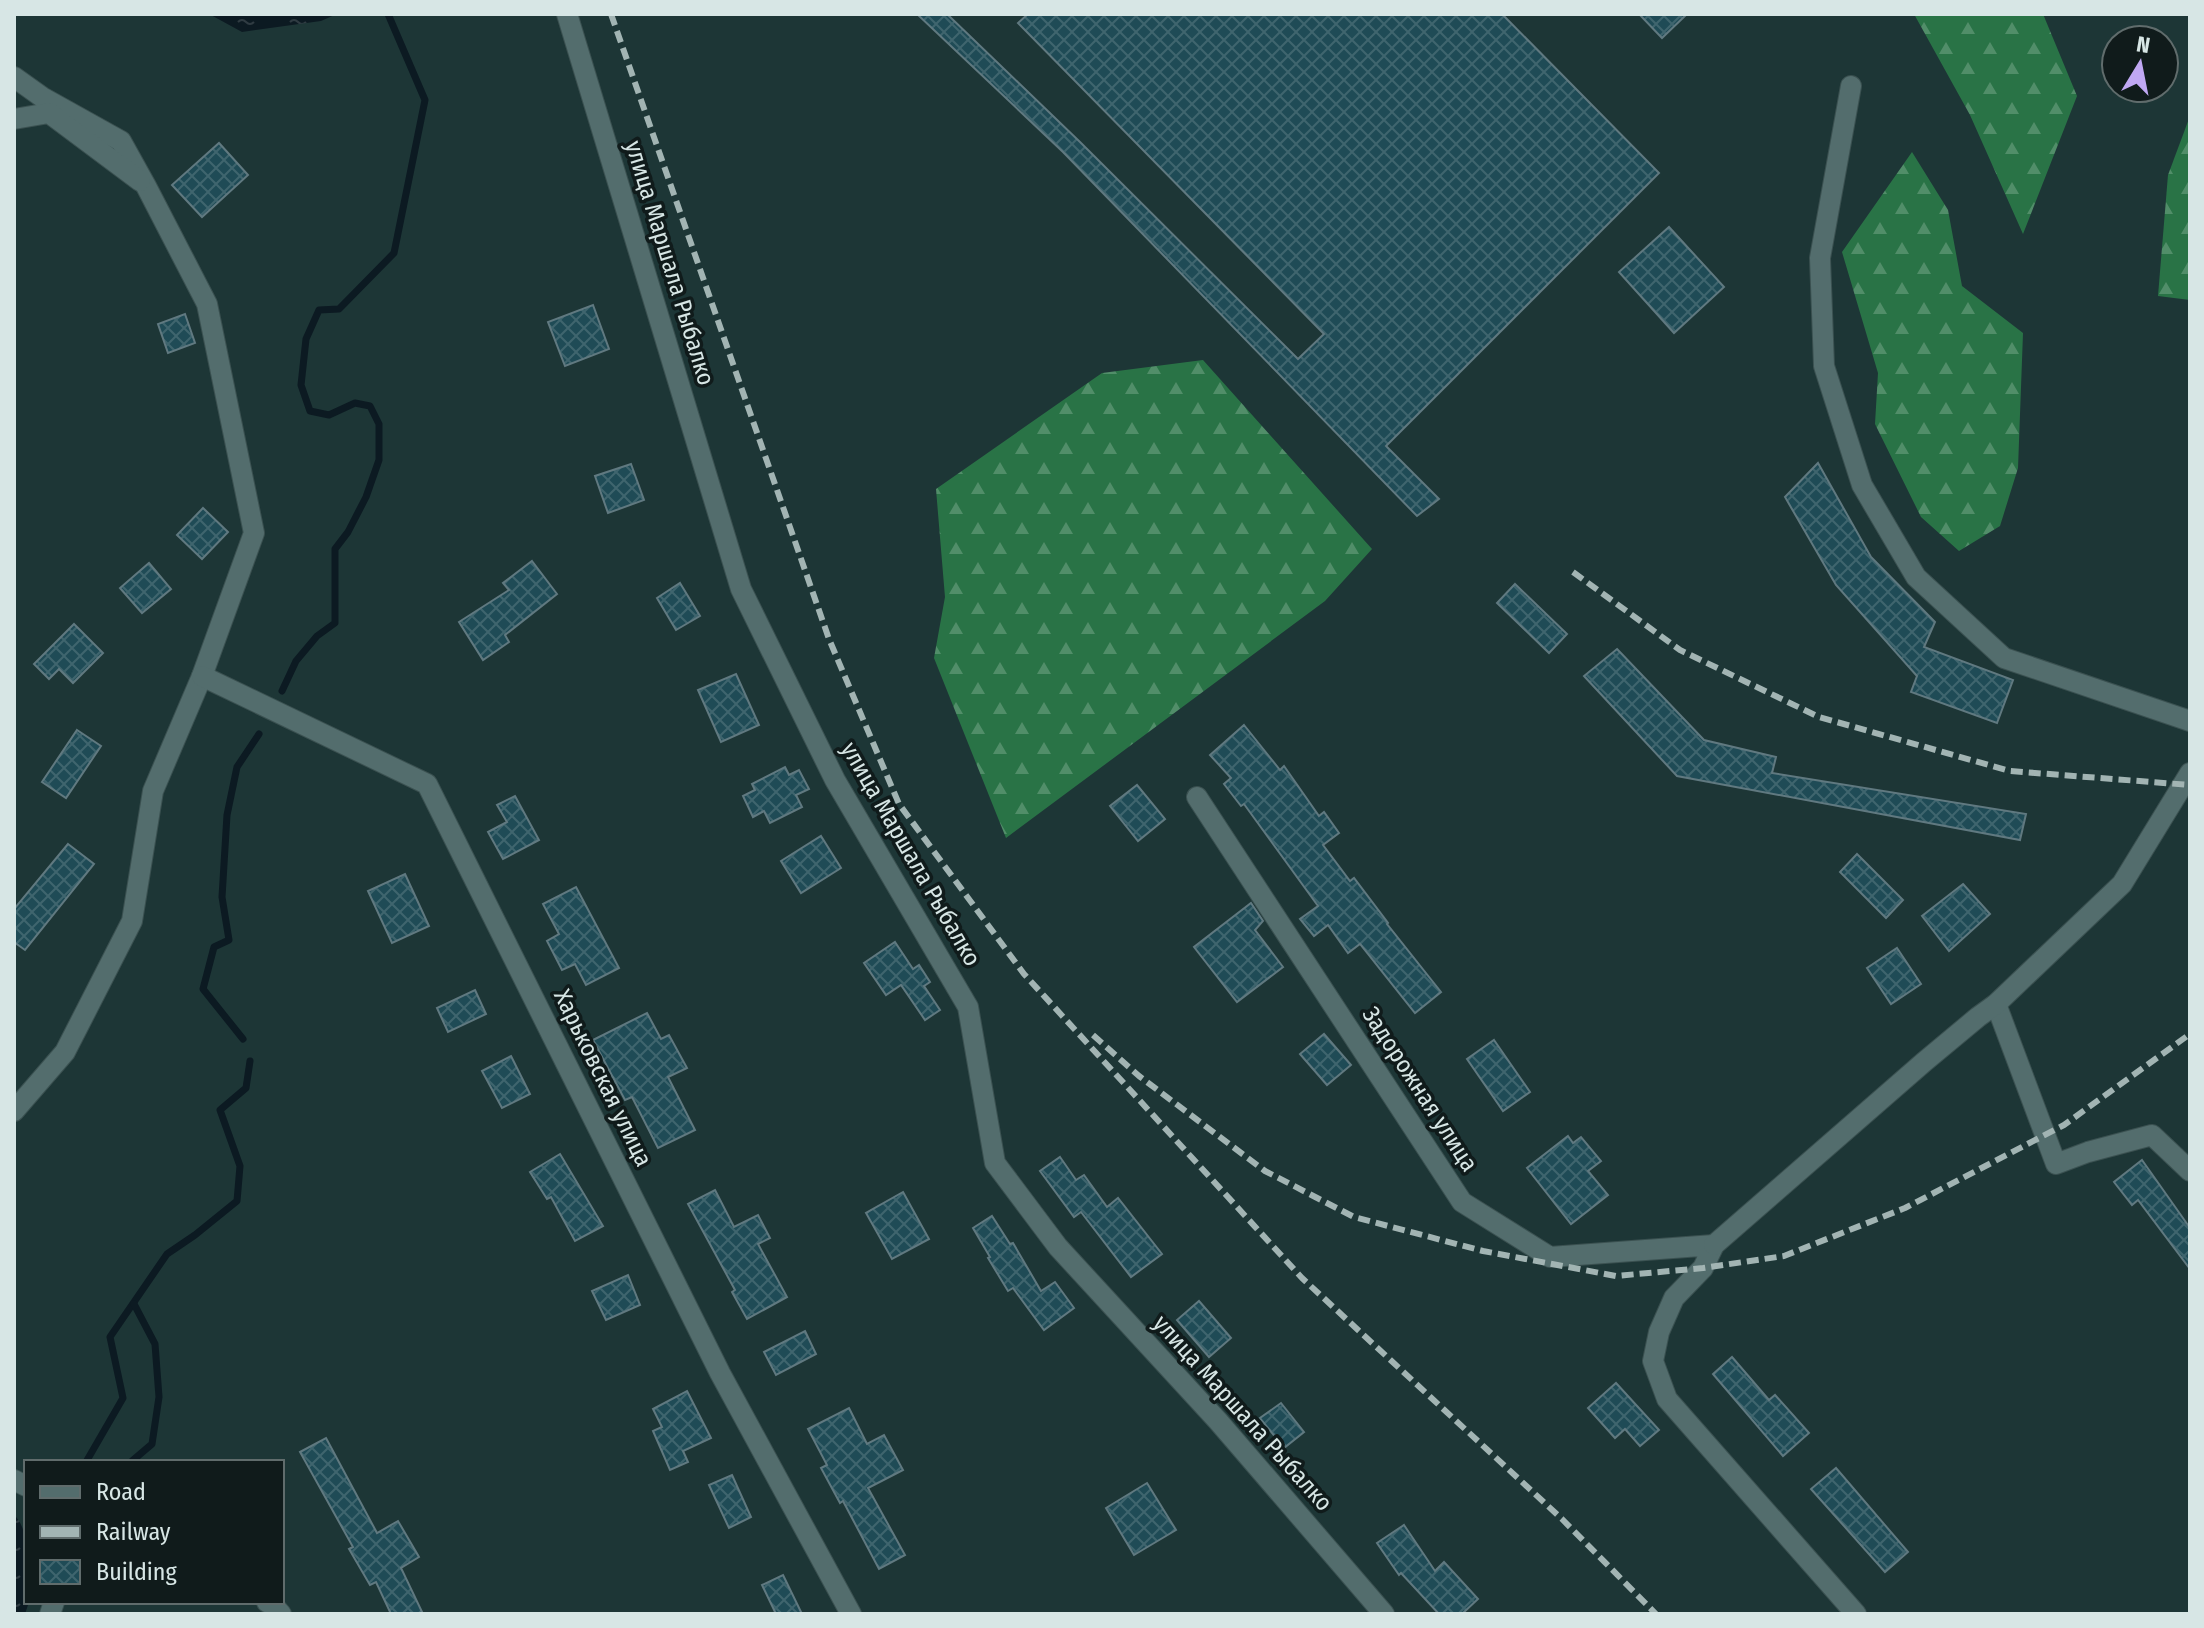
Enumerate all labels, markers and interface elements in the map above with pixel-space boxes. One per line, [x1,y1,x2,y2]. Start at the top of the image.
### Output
north arrow [2100,24,2180,104]
text: N [2135,30,2152,59]
street label: улица Маршала Рыбалко [619,137,721,389]
street label: улица Маршала Рыбалко [835,737,987,971]
street label: Харьковская улица [548,985,658,1171]
street label: Задорожная улица [1356,1001,1484,1177]
street label: улица Маршала Рыбалко [1148,1309,1338,1517]
legend [24,1460,284,1604]
text: Road [96,1478,146,1506]
text: Railway [96,1518,171,1546]
text: Building [96,1558,178,1586]

